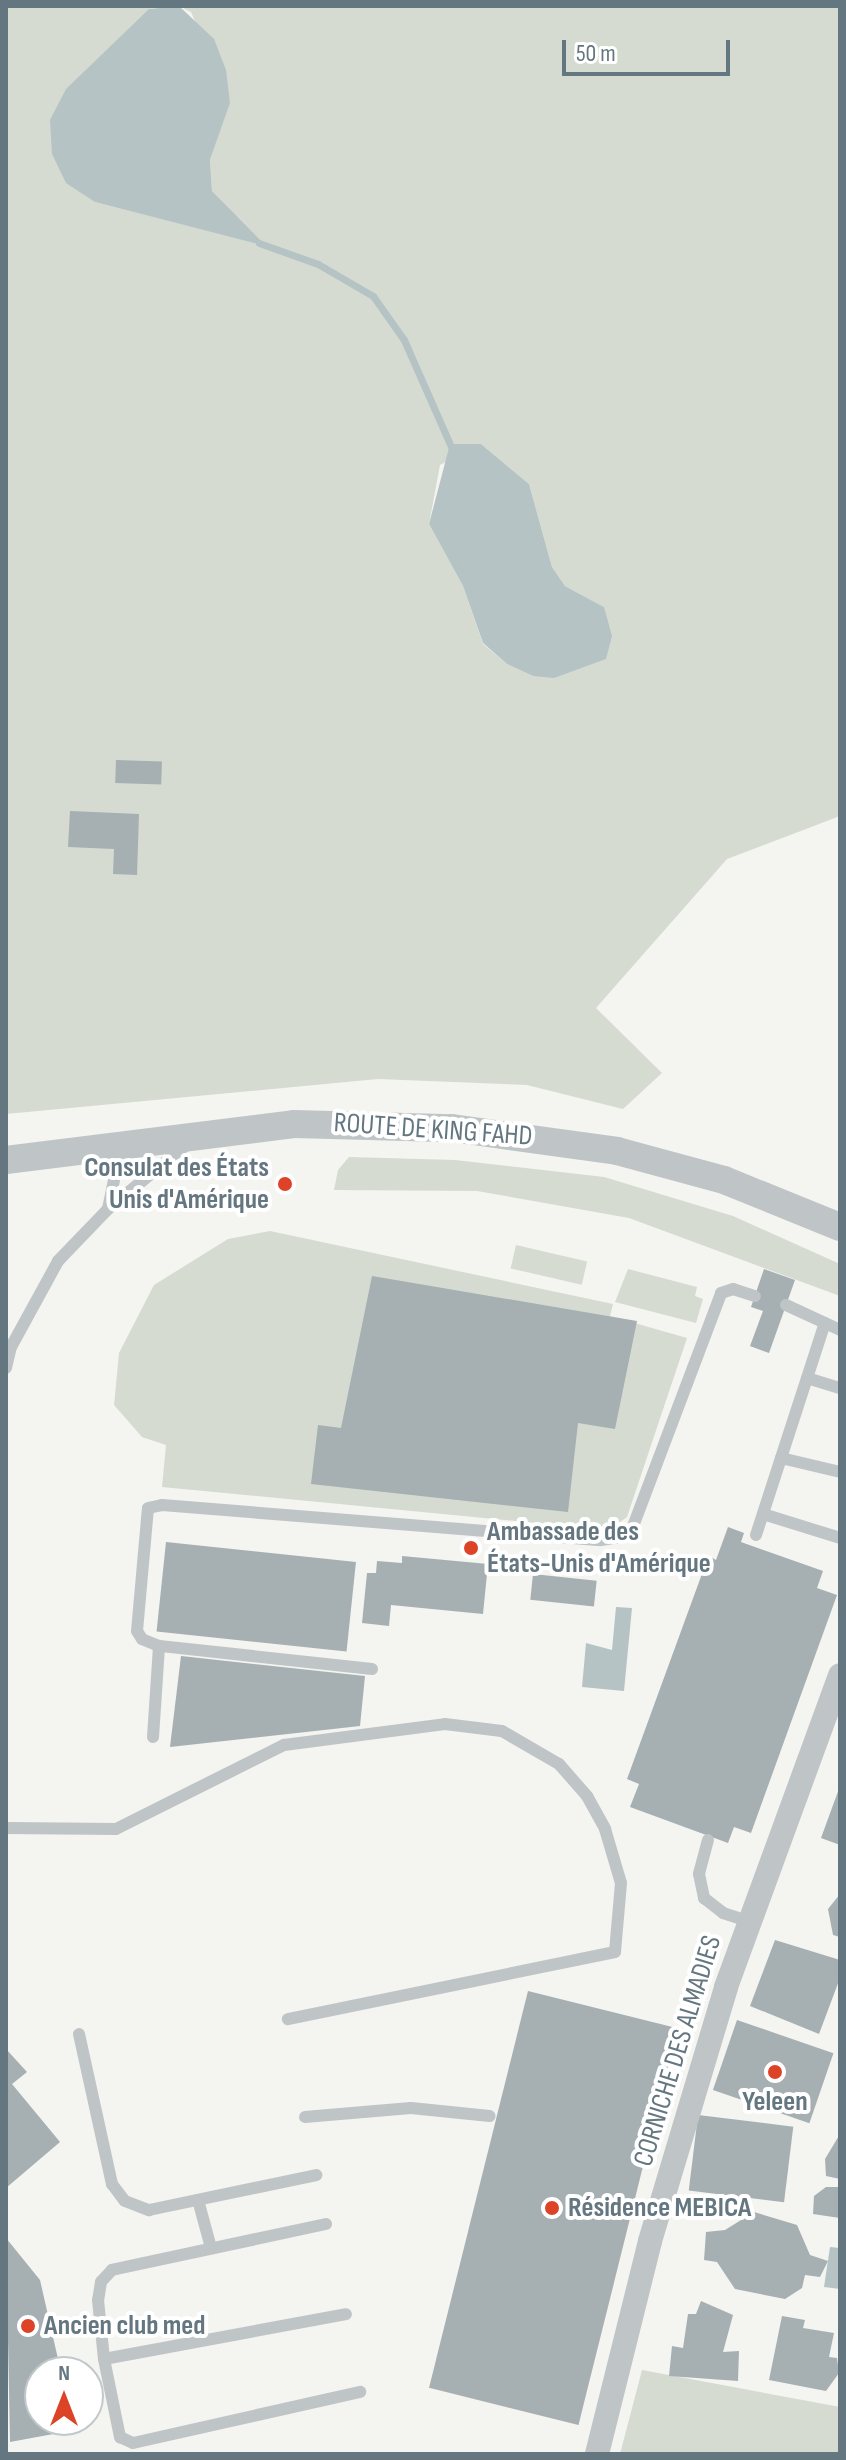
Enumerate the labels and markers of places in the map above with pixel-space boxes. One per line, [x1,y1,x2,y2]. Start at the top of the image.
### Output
place label: Consulat des États Unis d'Amérique [84,1151,269,1217]
marker: Consulat des États Unis d'Amérique [276,1175,294,1193]
place label: Ambassade des États-Unis d'Amérique [487,1515,711,1581]
marker: Ambassade des États-Unis d'Amérique [462,1539,480,1557]
marker: Yeleen [766,2063,784,2081]
place label: Yeleen [742,2085,808,2119]
place label: Résidence MEBICA [568,2191,751,2225]
marker: Résidence MEBICA [543,2199,561,2217]
place label: Ancien club med [44,2309,205,2343]
marker: Ancien club med [19,2317,37,2335]

